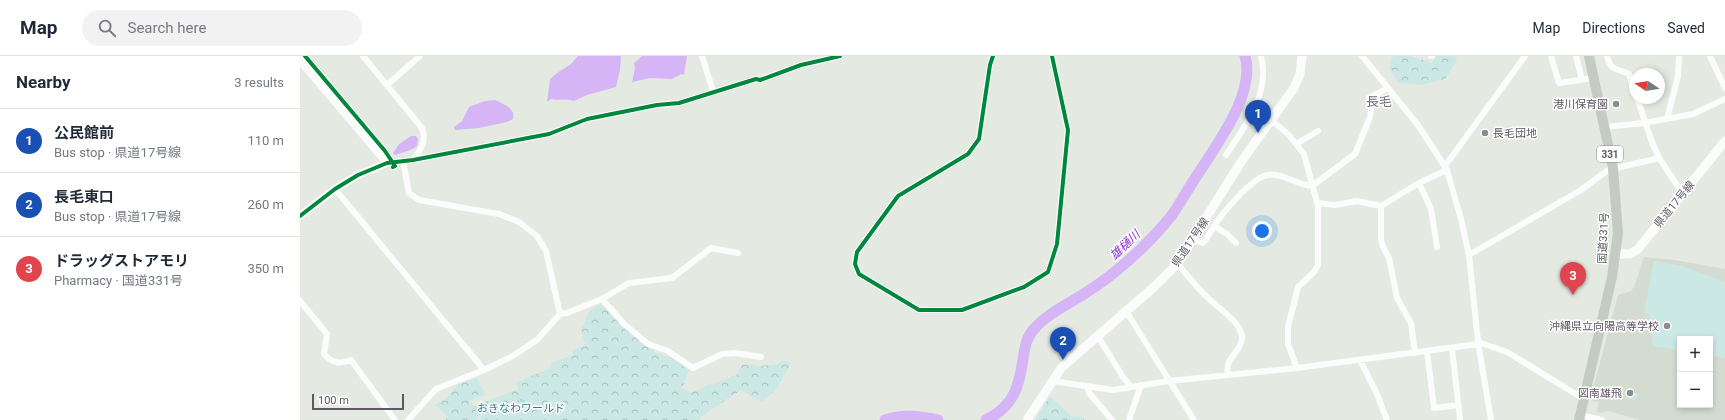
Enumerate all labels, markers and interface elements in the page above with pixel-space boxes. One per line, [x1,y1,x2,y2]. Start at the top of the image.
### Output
search box [82,10,362,46]
text: Map [20,16,58,39]
icon: search [96,17,118,39]
text: Search here [128,19,206,37]
text: Map [1533,20,1560,36]
text: Directions [1582,20,1645,36]
text: Saved [1667,20,1705,36]
north arrow [1629,68,1665,104]
text: Nearby [16,72,71,92]
text: 3 results [234,75,284,90]
district label: 長毛 [1366,94,1392,109]
place label: 港川保育園 [1553,98,1608,111]
marker: 港川保育園 [1611,99,1621,109]
pin: 1 [1245,100,1271,133]
text: 公民館前 [54,124,114,142]
place label: 長毛団地 [1493,127,1537,140]
marker: 長毛団地 [1480,128,1490,138]
text: 1 [25,133,33,148]
text: 110 m [247,133,284,148]
text: Bus stop · 県道17号線 [54,145,181,160]
road number: 331 [1597,146,1623,162]
street label: 県道17号線 [1652,178,1697,230]
text: 長毛東口 [54,188,114,206]
text: 2 [25,197,33,212]
text: 260 m [247,197,284,212]
text: Bus stop · 県道17号線 [54,209,181,224]
street label: 国道331号 [1596,212,1611,264]
street label: 県道17号線 [1169,215,1212,269]
your location [1252,221,1272,241]
water label: 雄樋川 [1107,226,1144,263]
text: ドラッグストアモリ [54,252,189,270]
text: 3 [25,261,33,276]
text: 350 m [247,261,284,276]
pin: 3 [1560,262,1586,295]
text: Pharmacy · 国道331号 [54,273,183,288]
place label: 沖縄県立向陽高等学校 [1549,320,1659,333]
marker: 沖縄県立向陽高等学校 [1662,321,1672,331]
pin: 2 [1050,327,1076,360]
map controls [1677,336,1713,408]
button: + [1677,336,1713,372]
button: − [1677,372,1713,408]
place label: 図南雄飛 [1578,387,1622,400]
marker: 図南雄飛 [1625,388,1635,398]
scale bar [312,392,404,411]
text: 100 m [318,394,349,407]
park label: おきなわワールド [477,402,565,415]

